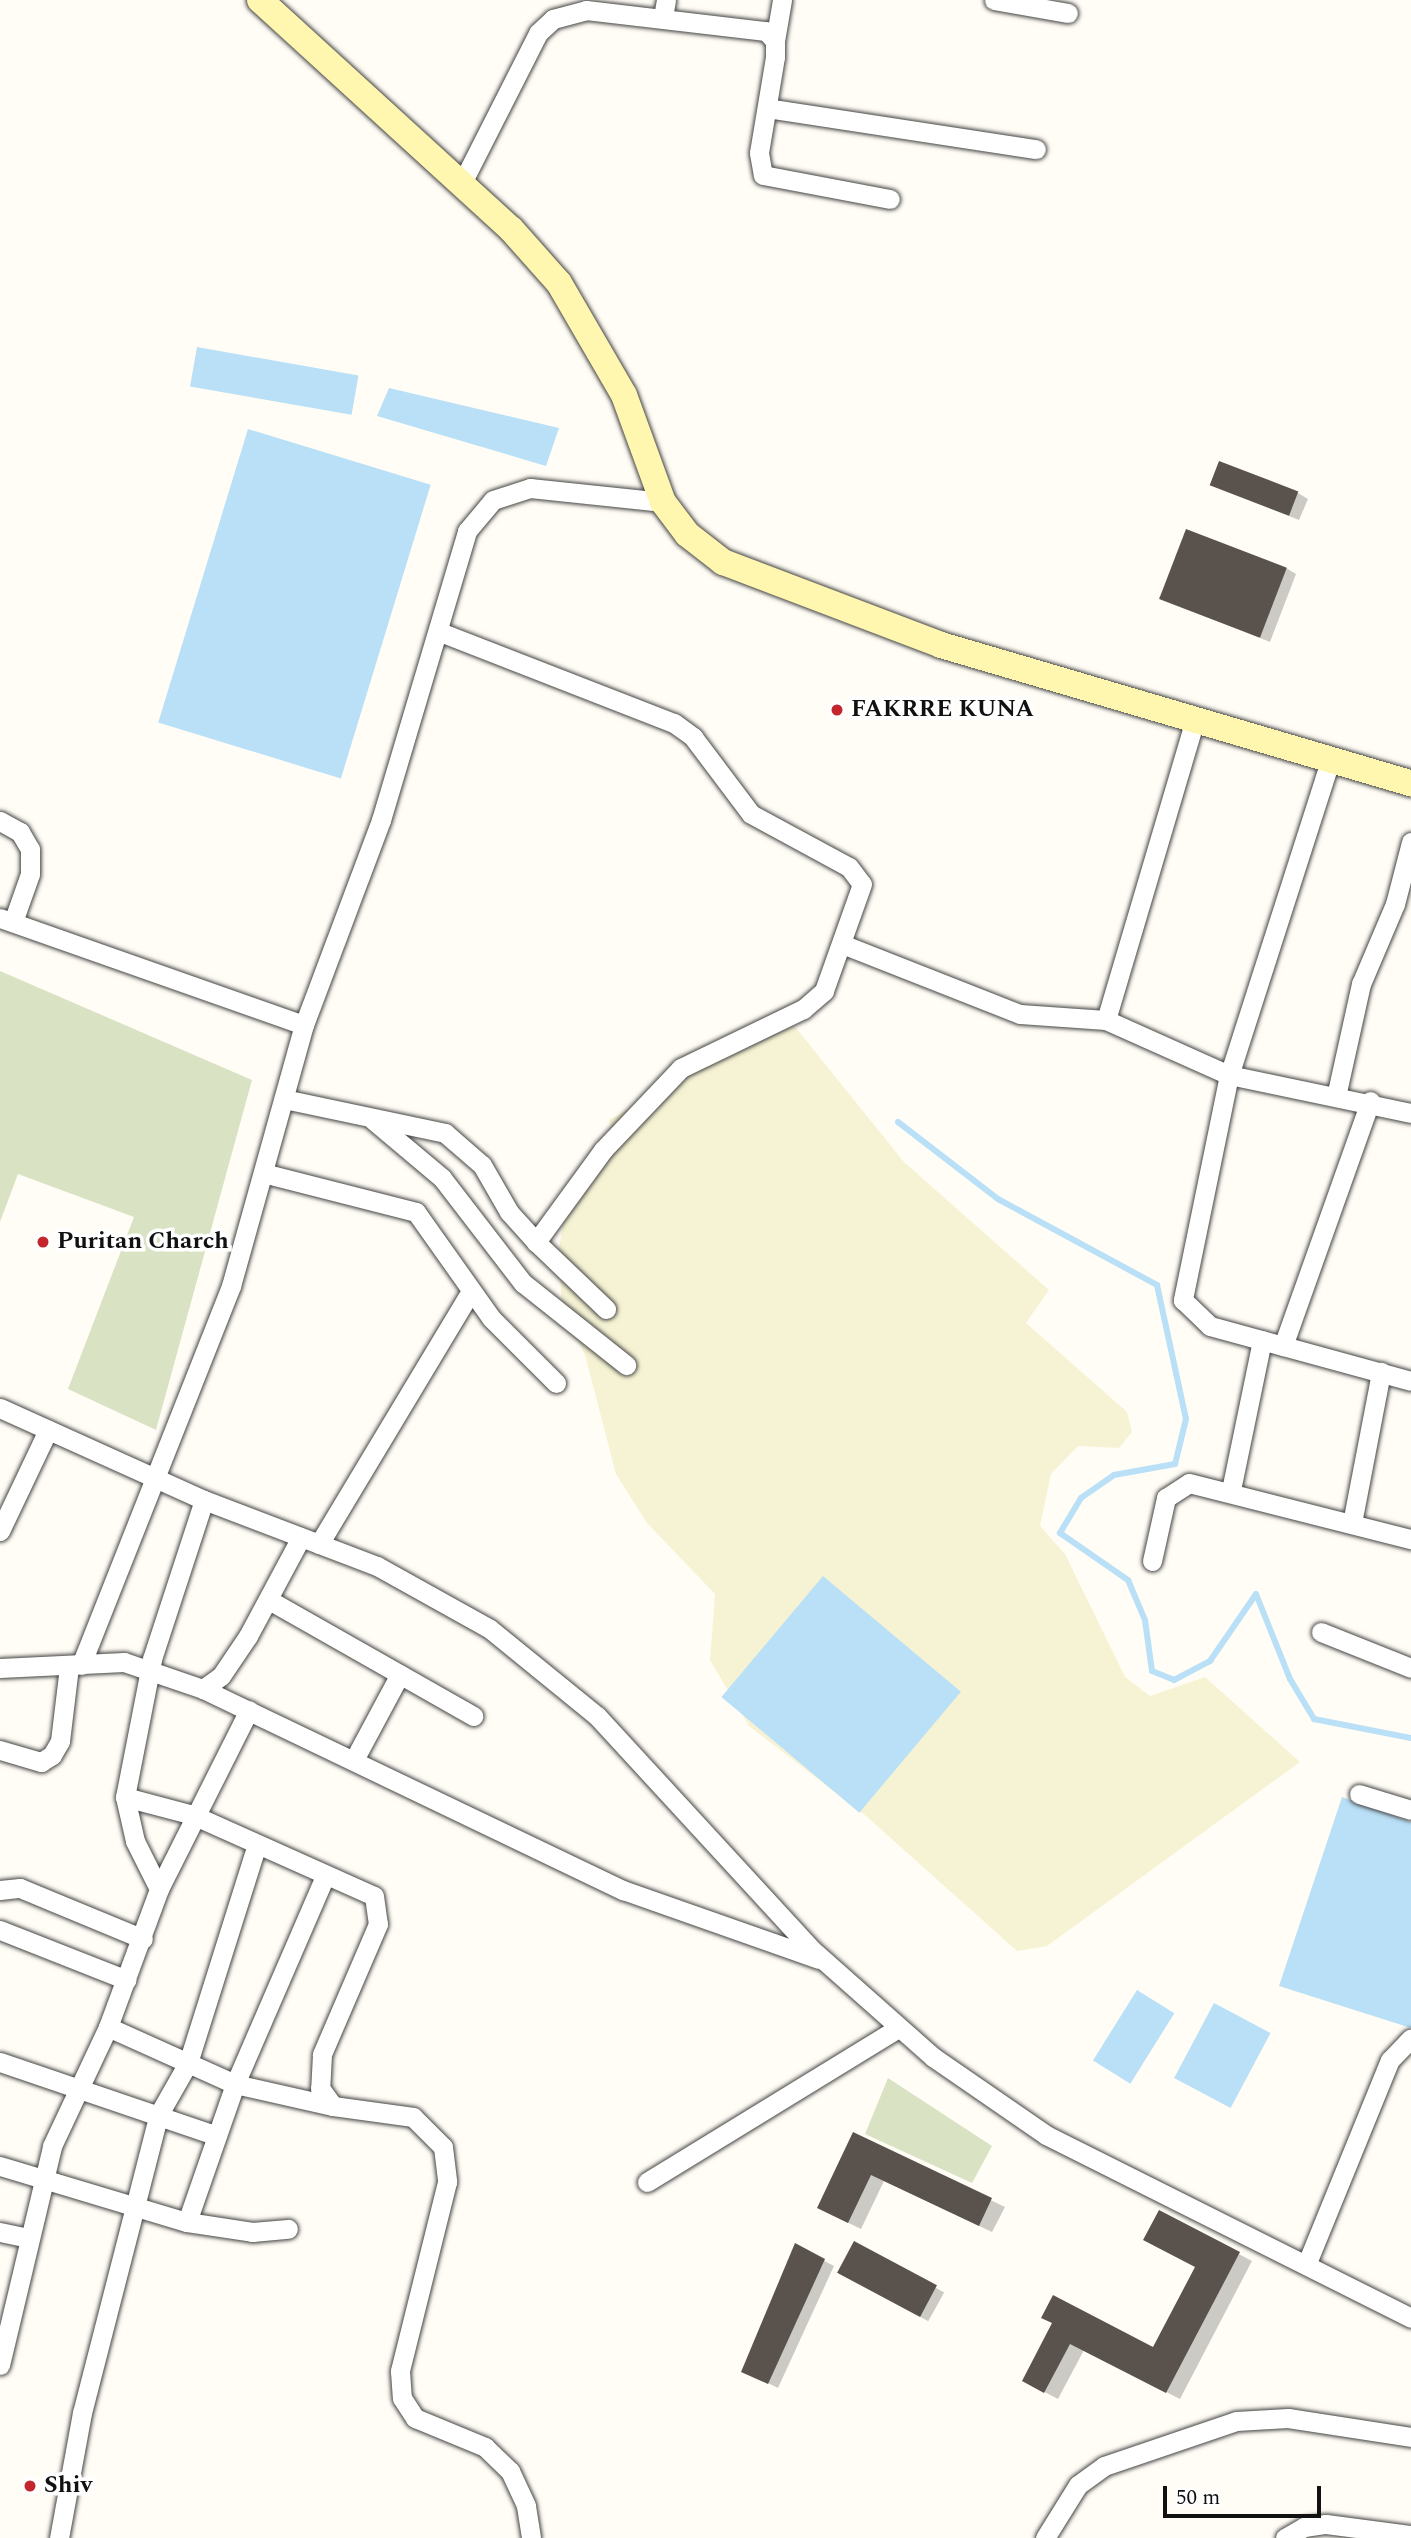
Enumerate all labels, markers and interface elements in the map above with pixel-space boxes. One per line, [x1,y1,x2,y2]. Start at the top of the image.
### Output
place label: FAKRRE KUNA [851,696,1034,724]
marker: FAKRRE KUNA [829,702,845,718]
place label: Puritan Charch [57,1228,229,1256]
marker: Puritan Charch [35,1234,51,1250]
place label: Shiv [44,2472,92,2500]
scale bar [1166,2472,1324,2516]
marker: Shiv [22,2478,38,2494]
text: 50 m [1176,2482,1220,2514]

